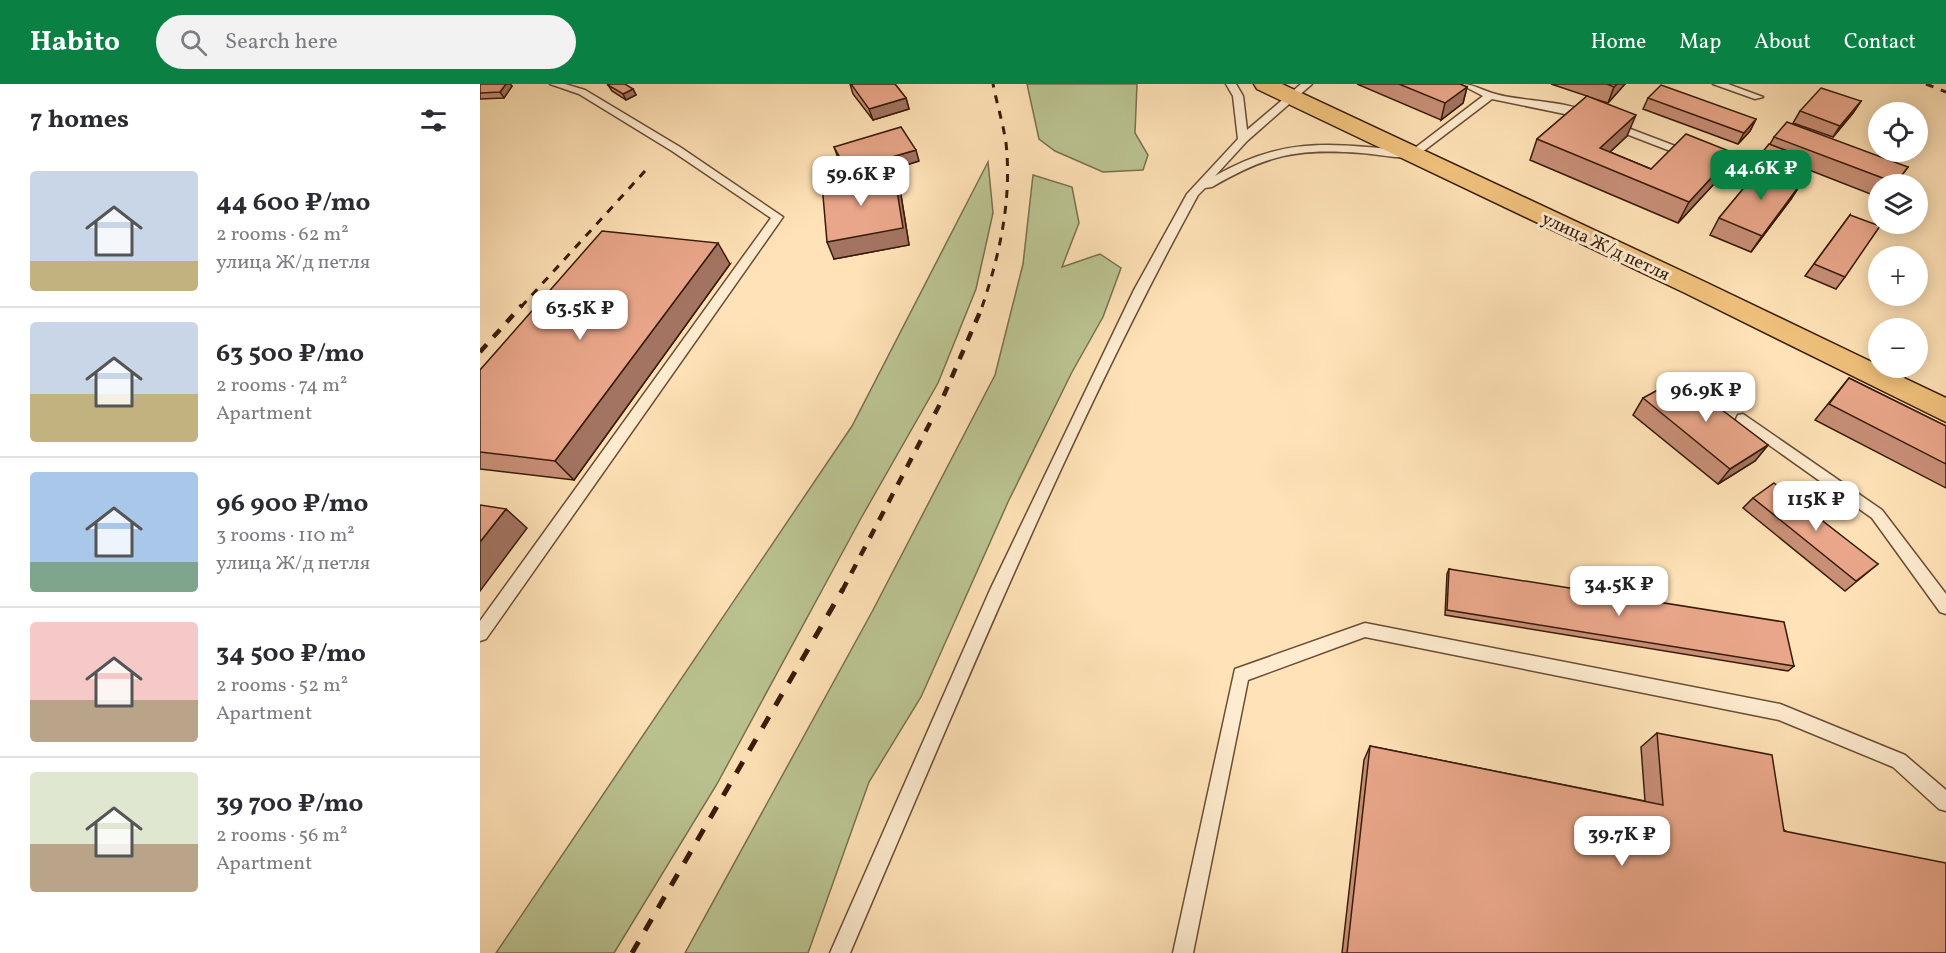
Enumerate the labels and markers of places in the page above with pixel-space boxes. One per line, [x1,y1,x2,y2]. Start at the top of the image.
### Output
pin: 44.6K ₽ [1706,150,1816,201]
pin: 59.6K ₽ [806,156,916,207]
pin: 63.5K ₽ [525,290,635,341]
pin: 96.9K ₽ [1651,372,1761,423]
pin: 115K ₽ [1767,481,1865,532]
pin: 34.5K ₽ [1564,566,1674,617]
pin: 39.7K ₽ [1567,816,1677,867]

